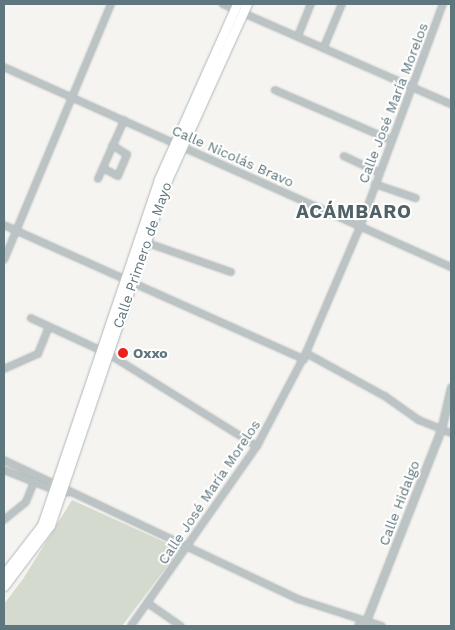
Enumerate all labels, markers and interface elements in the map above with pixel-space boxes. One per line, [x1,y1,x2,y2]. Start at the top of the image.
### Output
street label: Calle José María Morelos [354,20,432,186]
street label: Calle Nicolás Bravo [169,122,297,190]
street label: Calle Primero de Mayo [109,180,175,330]
district label: ACÁMBARO [295,201,413,223]
place label: Oxxo [133,345,168,361]
marker: Oxxo [117,347,129,359]
street label: Calle José María Morelos [154,416,264,568]
street label: Calle Hidalgo [375,458,423,548]

